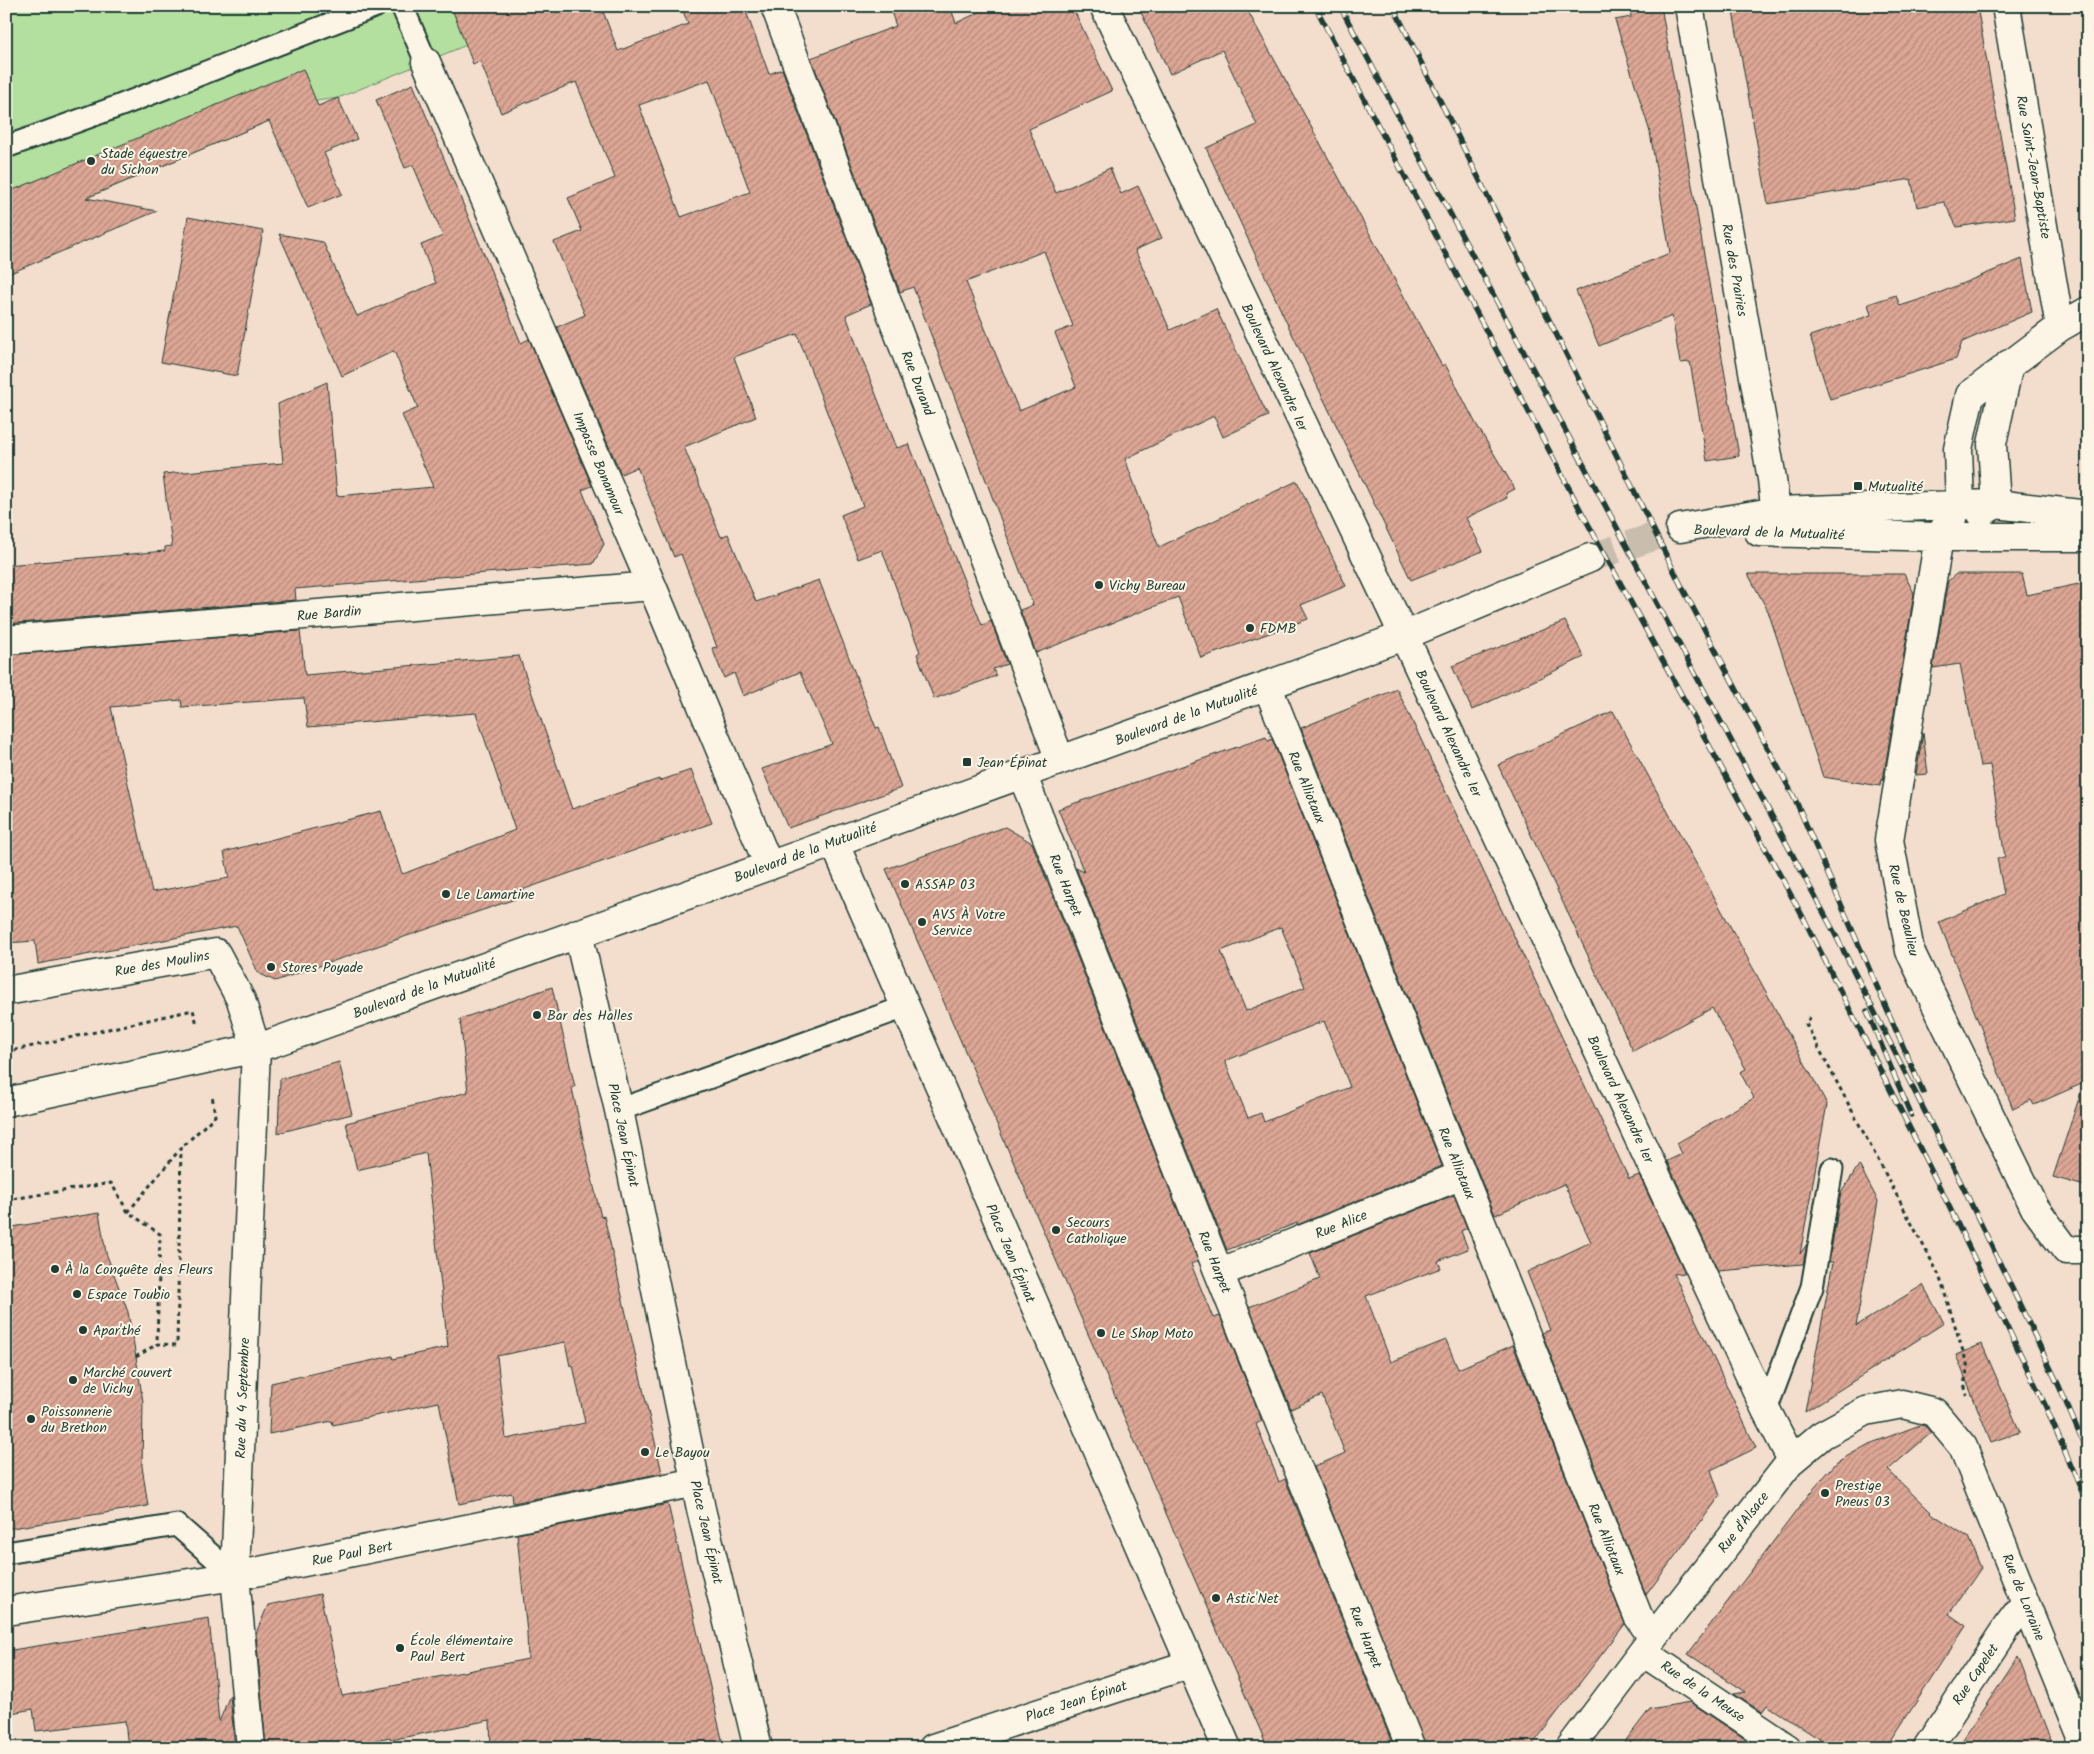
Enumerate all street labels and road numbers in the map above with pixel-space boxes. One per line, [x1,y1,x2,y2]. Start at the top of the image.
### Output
street label: Rue Saint-Jean-Baptiste [2010,94,2057,241]
street label: Rue des Prairies [1715,222,1753,318]
street label: Boulevard Alexandre Ier [1235,300,1314,436]
street label: Rue Durand [895,348,940,420]
street label: Impasse Bonamour [566,408,630,520]
street label: Boulevard de la Mutualité [1693,519,1846,547]
street label: Rue Bardin [296,600,362,628]
street label: Boulevard Alexandre Ier [1409,666,1488,802]
street label: Boulevard de la Mutualité [1112,680,1262,752]
street label: Rue Alliotaux [1282,748,1331,828]
street label: Boulevard de la Mutualité [731,817,881,889]
street label: Rue Harpet [1043,851,1088,921]
street label: Rue de Beaulieu [1882,862,1924,959]
street label: Rue des Moulins [113,945,211,983]
street label: Boulevard de la Mutualité [350,953,500,1025]
street label: Boulevard Alexandre Ier [1581,1032,1660,1168]
street label: Place Jean Épinat [601,1081,645,1190]
street label: Rue Alliotaux [1432,1124,1481,1204]
street label: Place Jean Épinat [979,1200,1041,1307]
street label: Rue Alice [1312,1204,1371,1245]
street label: Rue Harpet [1192,1228,1237,1298]
street label: Rue du 4 Septembre [230,1336,256,1459]
street label: Place Jean Épinat [683,1478,729,1587]
street label: Rue d'Alsace [1713,1487,1775,1558]
street label: Rue Alliotaux [1582,1500,1631,1580]
street label: Rue Paul Bert [310,1535,395,1573]
street label: Rue de Lorraine [1996,1550,2051,1645]
street label: Rue Harpet [1343,1603,1388,1673]
street label: Rue Capelet [1947,1639,2005,1710]
street label: Rue de la Meuse [1656,1655,1750,1729]
street label: Place Jean Épinat [1023,1675,1131,1729]

